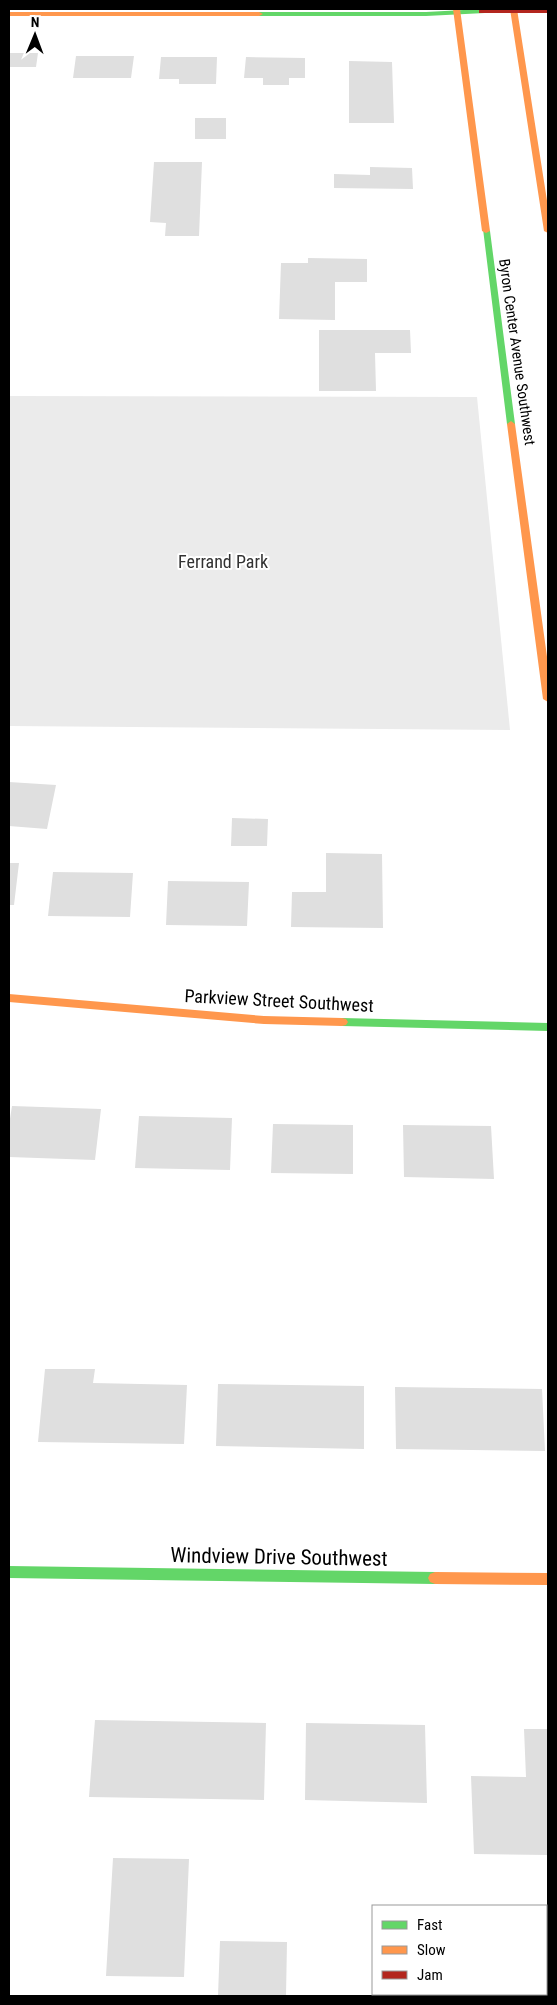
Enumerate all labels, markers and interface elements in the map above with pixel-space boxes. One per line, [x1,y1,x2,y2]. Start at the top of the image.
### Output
north arrow [10,10,60,60]
text: N [31,14,40,30]
street label: Byron Center Avenue Southwest [495,258,539,446]
park label: Ferrand Park [178,551,268,572]
street label: Parkview Street Southwest [184,985,374,1016]
street label: Windview Drive Southwest [170,1543,388,1571]
legend [372,1905,547,1995]
text: Fast [417,1916,442,1934]
text: Slow [417,1941,446,1959]
text: Jam [417,1966,443,1984]

